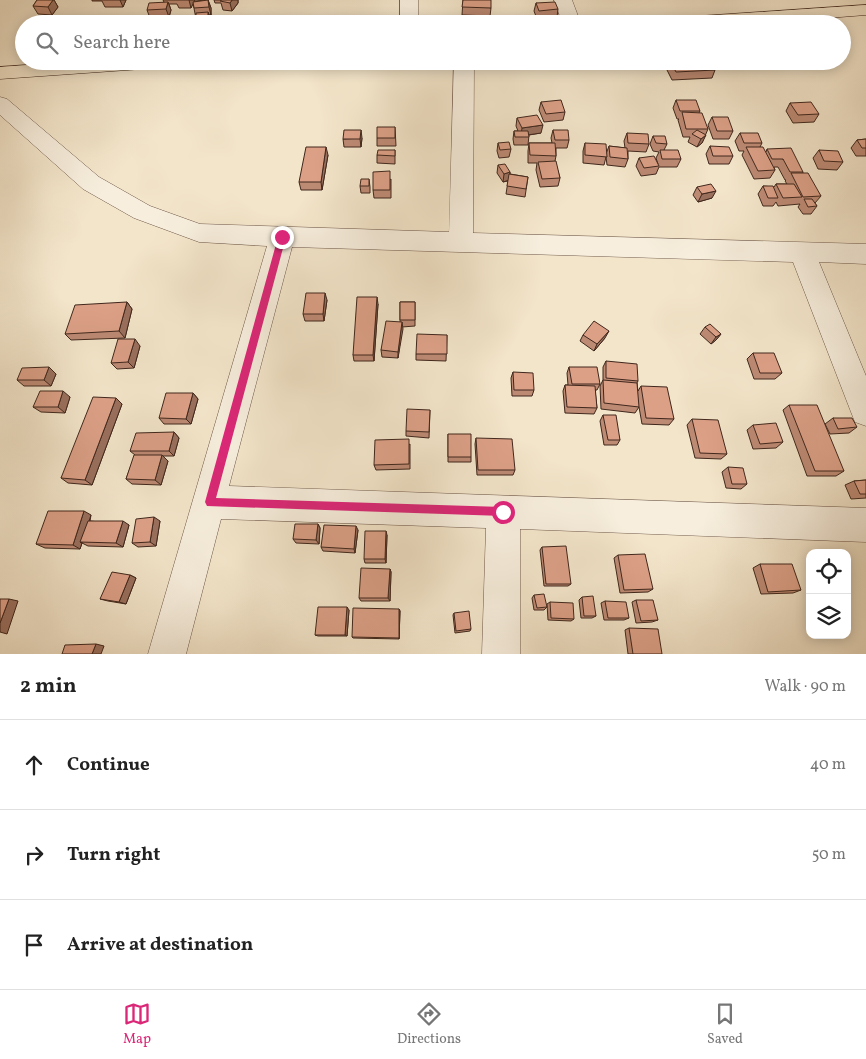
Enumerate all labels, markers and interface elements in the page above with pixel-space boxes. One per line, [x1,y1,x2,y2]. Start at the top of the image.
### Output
search box [15,15,851,70]
icon: search [33,29,61,57]
text: Search here [73,30,170,56]
route end [271,226,294,249]
route start [492,501,515,524]
map controls [806,549,851,639]
button: locate [806,549,851,594]
button: layers [806,594,851,639]
text: 2 min [20,672,77,701]
text: Walk · 90 m [764,676,846,698]
icon: ahead [20,751,48,779]
text: Continue [67,752,150,778]
text: 40 m [810,754,846,776]
icon: right [20,841,48,869]
text: Turn right [67,842,160,868]
text: 50 m [812,844,846,866]
icon: arrive [20,931,48,959]
text: Arrive at destination [67,932,253,958]
tab: Map [123,1000,151,1049]
tab: Directions [397,1000,461,1049]
tab: Saved [707,1000,743,1049]

